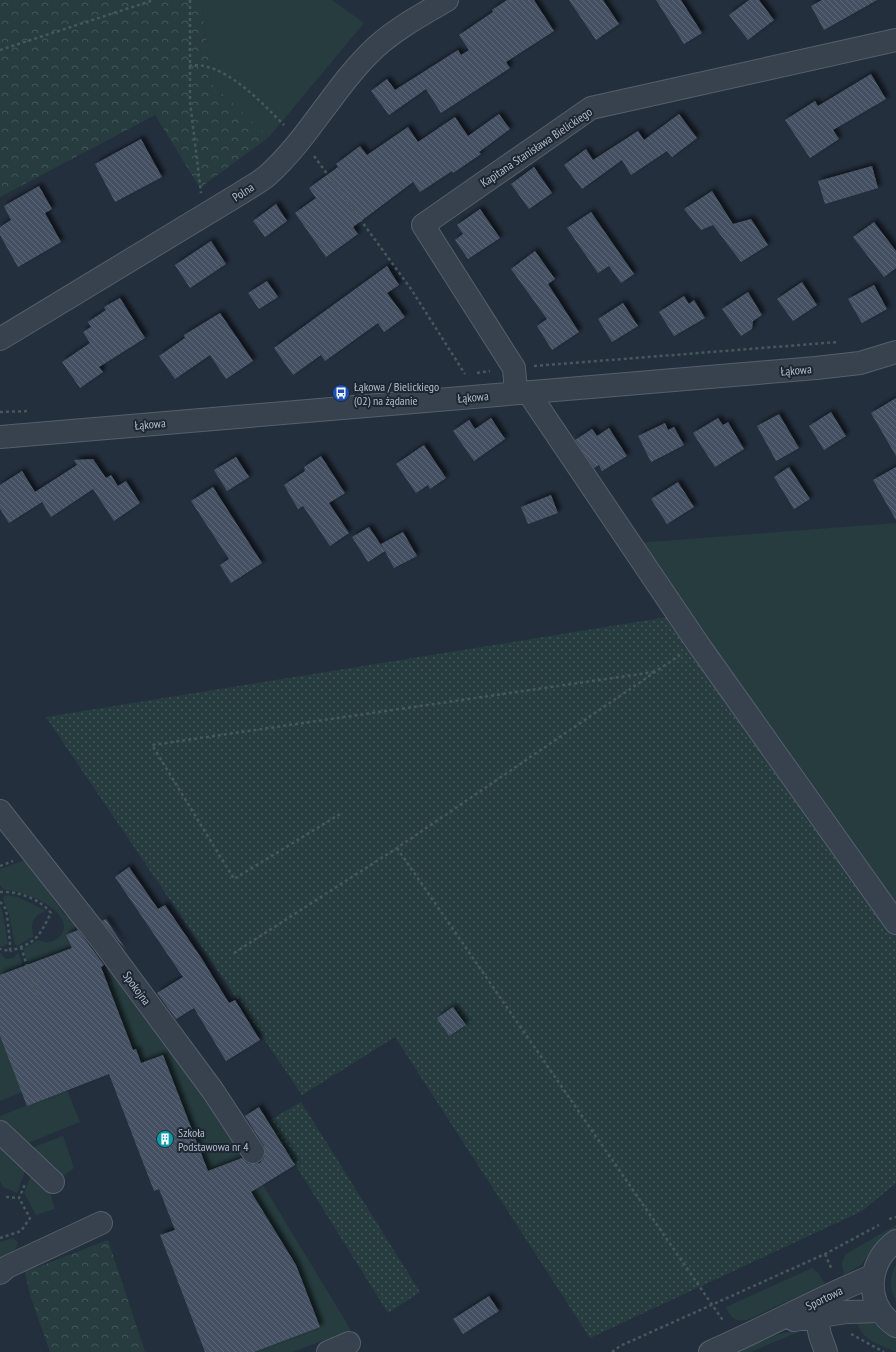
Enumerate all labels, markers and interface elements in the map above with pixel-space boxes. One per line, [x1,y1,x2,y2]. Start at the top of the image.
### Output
street label: Kapitana Stanisława Bielickiego [477,104,595,190]
street label: Polna [229,179,257,205]
street label: Łąkowa [780,361,812,379]
place label: Łąkowa / Bielickiego (02) na żądanie [354,379,439,408]
bus stop icon: Łąkowa / Bielickiego (02) na żądanie [331,383,351,403]
street label: Łąkowa [457,388,489,406]
street label: Łąkowa [134,415,166,433]
street label: Spokojna [120,968,154,1008]
place label: Szkoła Podstawowa nr 4 [178,1125,249,1154]
building icon: Szkoła Podstawowa nr 4 [155,1129,175,1149]
street label: Sportowa [803,1283,845,1313]

